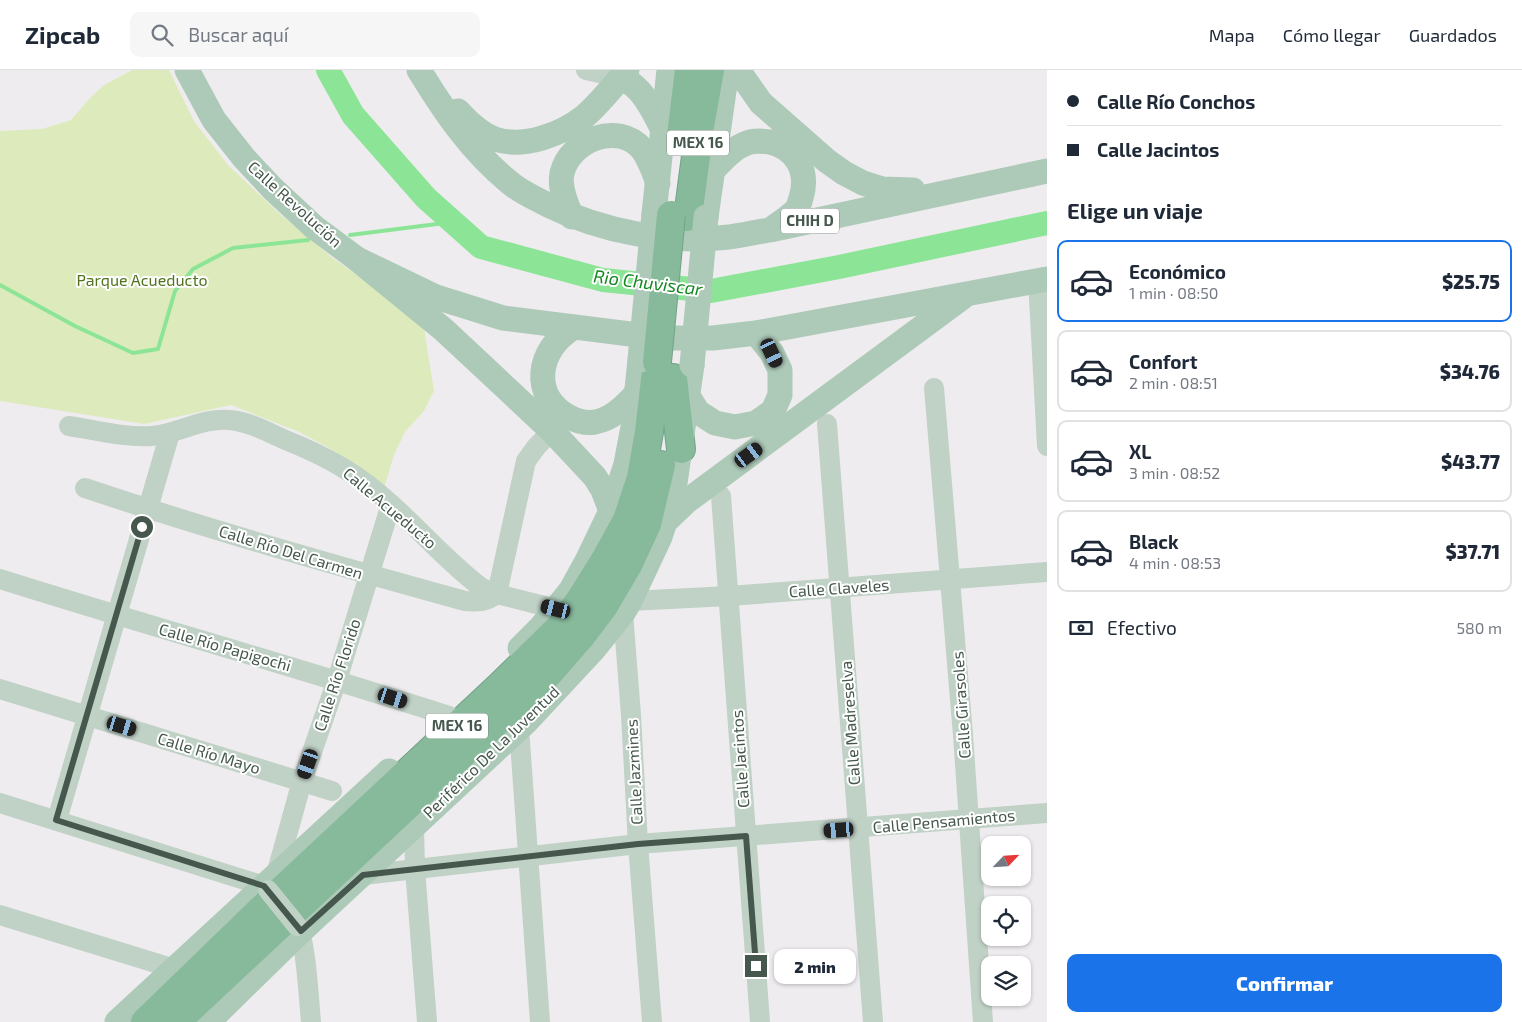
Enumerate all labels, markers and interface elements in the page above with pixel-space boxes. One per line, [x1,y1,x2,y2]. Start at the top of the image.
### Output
search box [130,12,480,57]
text: Zipcab [25,20,100,49]
icon: search [148,21,176,49]
text: Buscar aquí [188,23,289,46]
text: Mapa [1209,24,1255,46]
text: Cómo llegar [1283,24,1381,46]
text: Guardados [1409,24,1497,46]
text: Calle Río Conchos [1097,90,1255,113]
road number: MEX 16 [667,130,729,156]
text: Calle Jacintos [1097,138,1219,161]
street label: Calle Revolución [245,157,346,251]
text: Elige un viaje [1067,197,1203,223]
road number: CHIH D [781,208,839,234]
icon: car [1069,259,1114,304]
text: Económico [1129,260,1226,283]
water label: Rio Chuviscar [592,264,705,300]
park label: Parque Acueducto [76,270,208,289]
text: $25.75 [1442,270,1500,293]
text: 1 min · 08:50 [1129,283,1219,302]
car [758,336,785,370]
icon: car [1069,349,1114,394]
text: Confort [1129,350,1197,373]
text: $34.76 [1440,360,1500,383]
text: 2 min · 08:51 [1129,373,1218,392]
icon: car [1069,439,1114,484]
car [732,440,765,470]
text: XL [1129,440,1151,463]
text: $43.77 [1441,450,1500,473]
street label: Calle Acueducto [340,463,441,552]
text: 3 min · 08:52 [1129,463,1220,482]
route start [131,516,153,538]
street label: Calle Río Del Carmen [217,521,365,582]
icon: car [1069,529,1114,574]
text: Black [1129,530,1179,553]
text: $37.71 [1446,540,1500,563]
text: 4 min · 08:53 [1129,553,1221,572]
street label: Calle Claveles [788,575,890,600]
car [539,598,572,620]
icon: cash [1067,614,1095,642]
street label: Calle Río Florido [309,616,364,734]
text: Efectivo [1107,616,1177,639]
text: 580 m [1456,618,1502,637]
street label: Calle Río Papigochi [157,619,293,674]
street label: Calle Girasoles [947,651,974,759]
street label: Calle Madreselva [836,660,863,786]
street label: Periférico De La Juventud [419,682,563,822]
car [376,686,409,710]
street label: Calle Jacintos [727,710,752,809]
car [105,714,138,738]
road number: MEX 16 [426,714,488,738]
street label: Calle Jazmines [621,719,646,825]
street label: Calle Río Mayo [156,728,263,777]
car [296,747,319,781]
street label: Calle Pensamientos [872,805,1016,836]
car [823,821,854,839]
north arrow [981,836,1031,886]
map controls [981,836,1031,1006]
button: locate [981,896,1031,946]
callout: 2 min [774,948,856,984]
button: Confirmar [1067,954,1502,1012]
route end [745,955,767,977]
button: layers [981,956,1031,1006]
text: 2 min [794,957,836,976]

